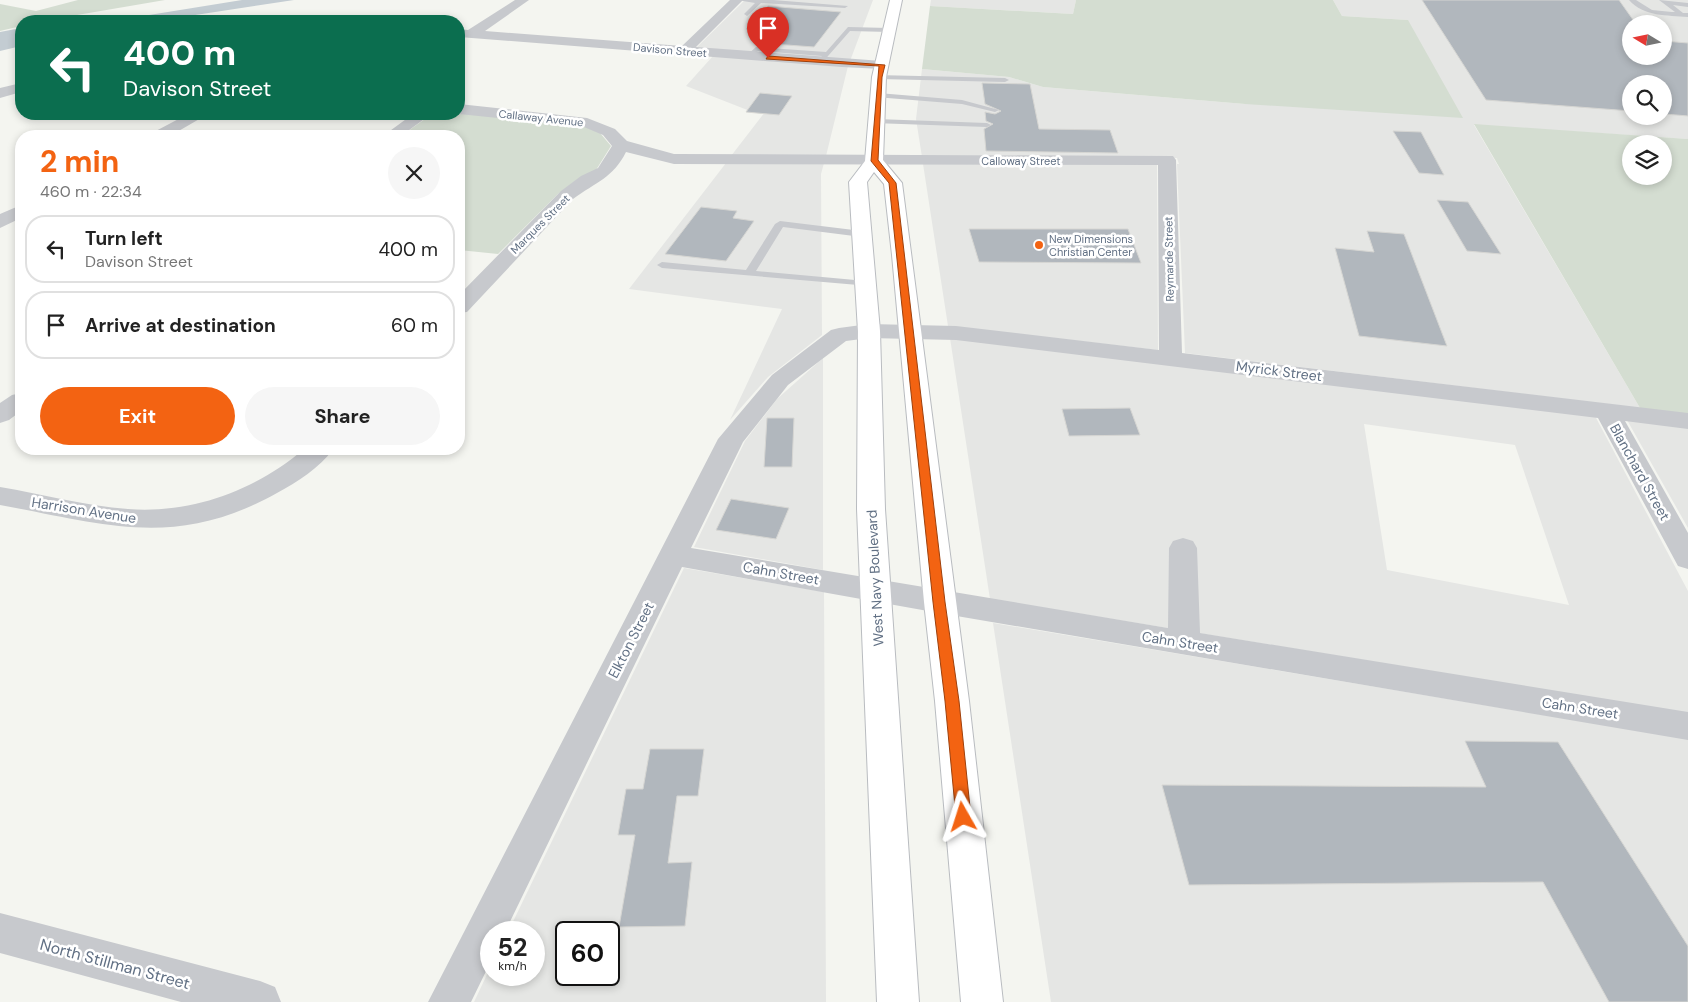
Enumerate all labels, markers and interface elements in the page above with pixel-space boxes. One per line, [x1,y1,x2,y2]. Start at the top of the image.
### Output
pin [747,7,789,58]
icon: arrive [754,14,782,42]
north arrow [1622,15,1672,65]
map controls [1622,15,1672,185]
text: 400 m [123,30,236,76]
icon: left [40,35,105,100]
street label: Davison Street [632,40,708,60]
text: Davison Street [123,74,271,103]
button: search [1622,75,1672,125]
street label: Callaway Avenue [498,107,584,129]
button: layers [1622,135,1672,185]
text: 2 min [40,142,119,181]
button: close [388,147,440,199]
street label: Calloway Street [981,154,1061,168]
text: 460 m · 22:34 [40,181,142,202]
street label: Marques Street [507,191,573,257]
street label: Reymarde Street [1161,216,1177,302]
text: Turn left [85,226,163,251]
place label: New Dimensions Christian Center [1049,232,1133,259]
icon: left [42,235,70,263]
text: 400 m [378,237,438,262]
marker: New Dimensions Christian Center [1033,239,1045,251]
text: Davison Street [85,251,193,272]
icon: arrive [42,311,70,339]
text: Arrive at destination [85,313,276,338]
text: 60 m [391,313,438,338]
street label: Myrick Street [1235,357,1323,385]
button: Exit [40,387,235,445]
button: Share [245,387,440,445]
street label: Blanchard Street [1606,420,1674,524]
street label: Harrison Avenue [30,493,138,527]
street label: West Navy Boulevard [862,509,888,647]
street label: Cahn Street [741,557,821,589]
street label: Elkton Street [604,599,658,681]
street label: Cahn Street [1140,627,1220,657]
street label: Cahn Street [1540,693,1620,723]
position arrow [936,790,988,842]
speed limit sign: 60 [555,921,620,986]
text: 52 [498,931,527,964]
street label: North Stillman Street [38,934,192,994]
text: km/h [498,958,527,974]

